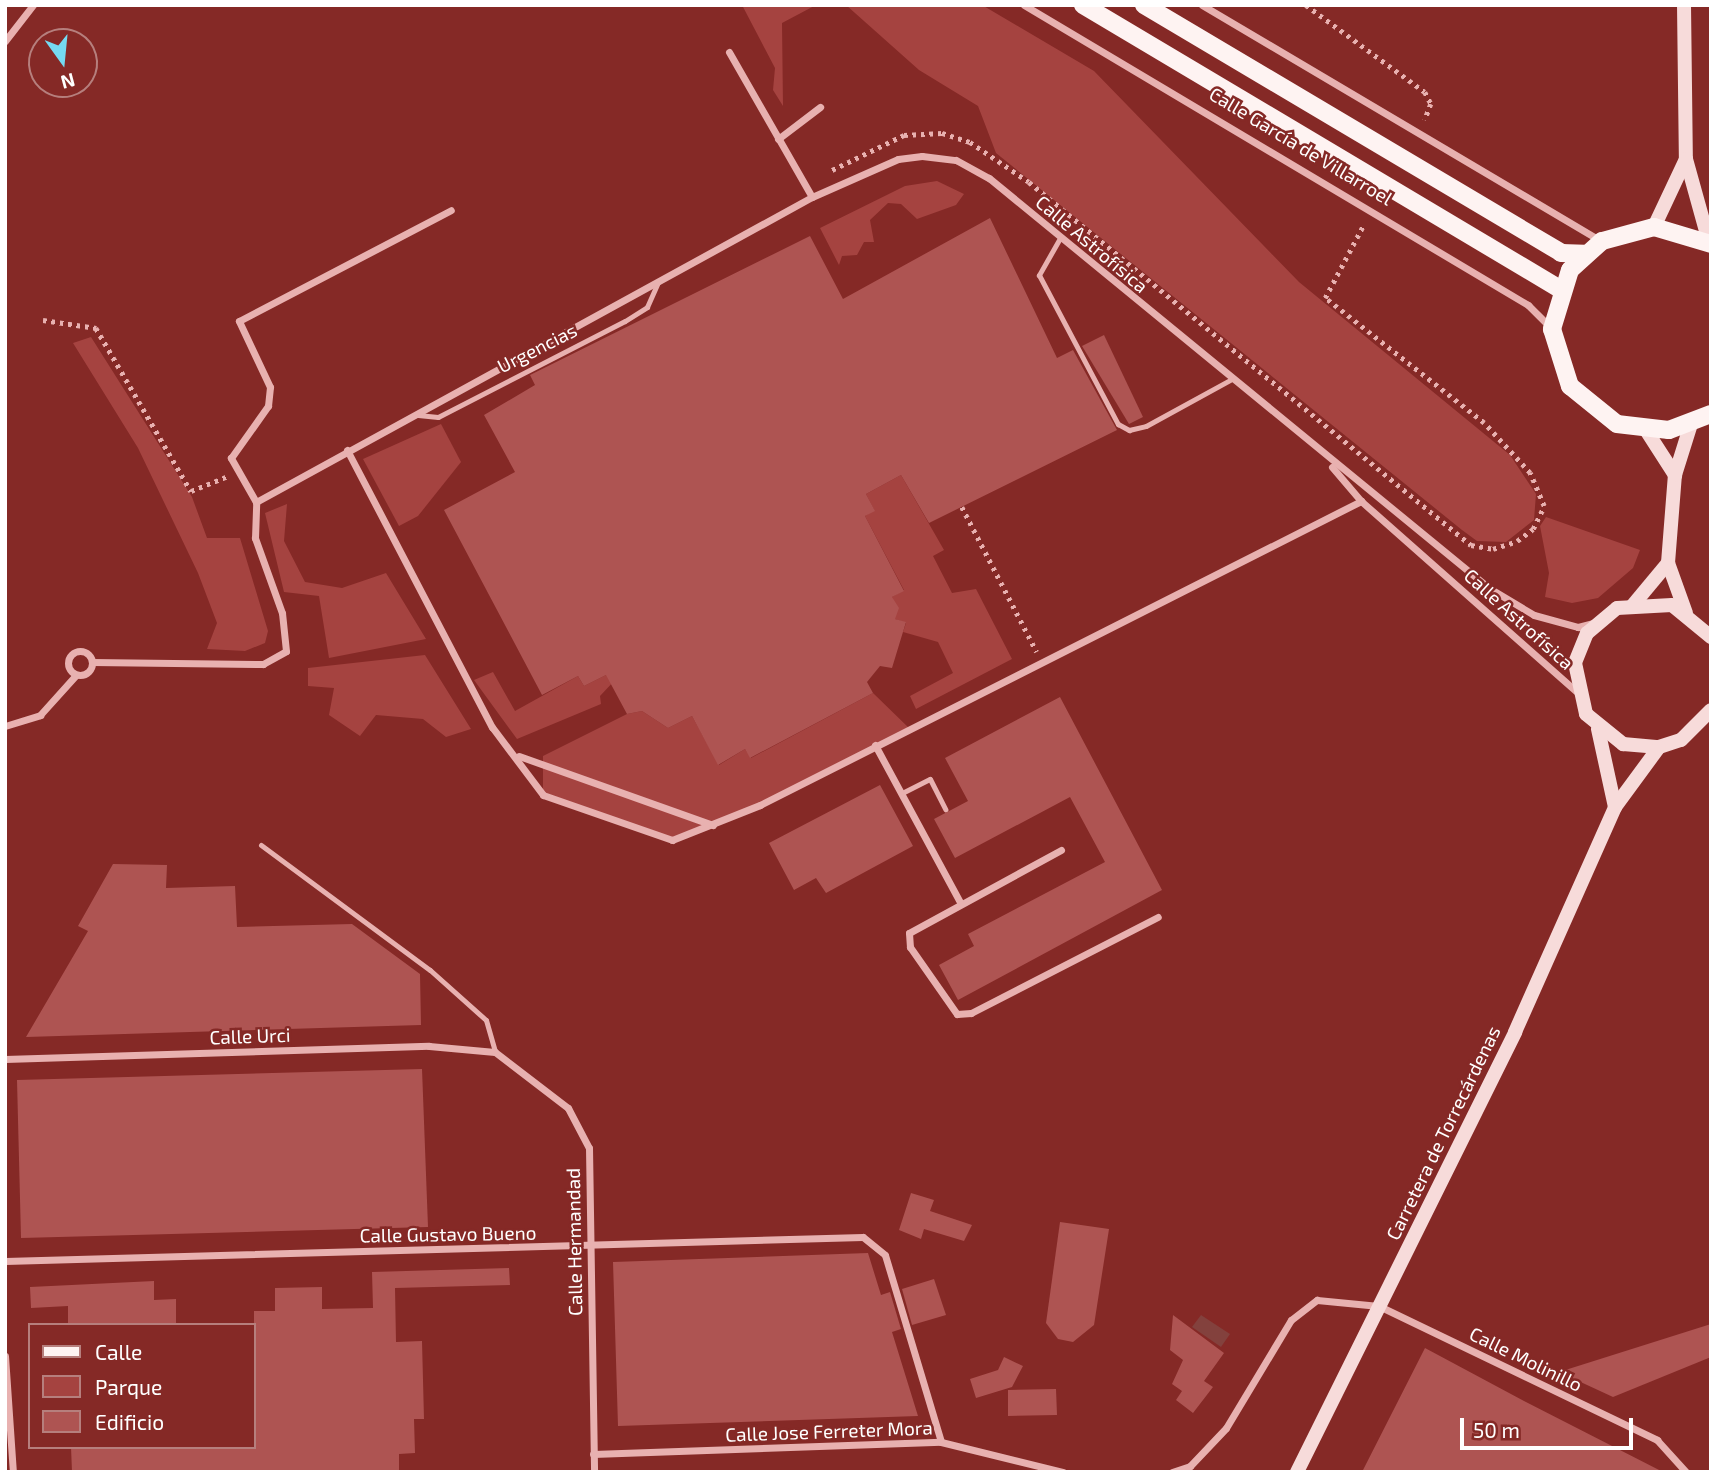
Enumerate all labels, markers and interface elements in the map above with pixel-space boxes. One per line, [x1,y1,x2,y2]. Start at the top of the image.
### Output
north arrow [28,28,98,98]
text: N [58,69,78,95]
street label: Calle García de Villarroel [1205,82,1397,210]
street label: Calle Astrofísica [1031,190,1153,298]
street label: Urgencias [493,318,581,378]
street label: Calle Astrofísica [1459,564,1579,674]
street label: Carretera de Torrecárdenas [1381,1022,1505,1244]
street label: Calle Urci [209,1023,291,1049]
street label: Calle Hermandad [561,1168,587,1316]
street label: Calle Gustavo Bueno [359,1221,537,1247]
street label: Calle Molinillo [1466,1322,1586,1396]
legend [28,1323,256,1449]
text: Calle [95,1339,142,1364]
text: Parque [95,1374,162,1399]
scale bar [1464,1404,1637,1448]
text: Edificio [95,1409,164,1434]
street label: Calle Jose Ferreter Mora [724,1416,934,1446]
text: 50 m [1473,1417,1520,1442]

